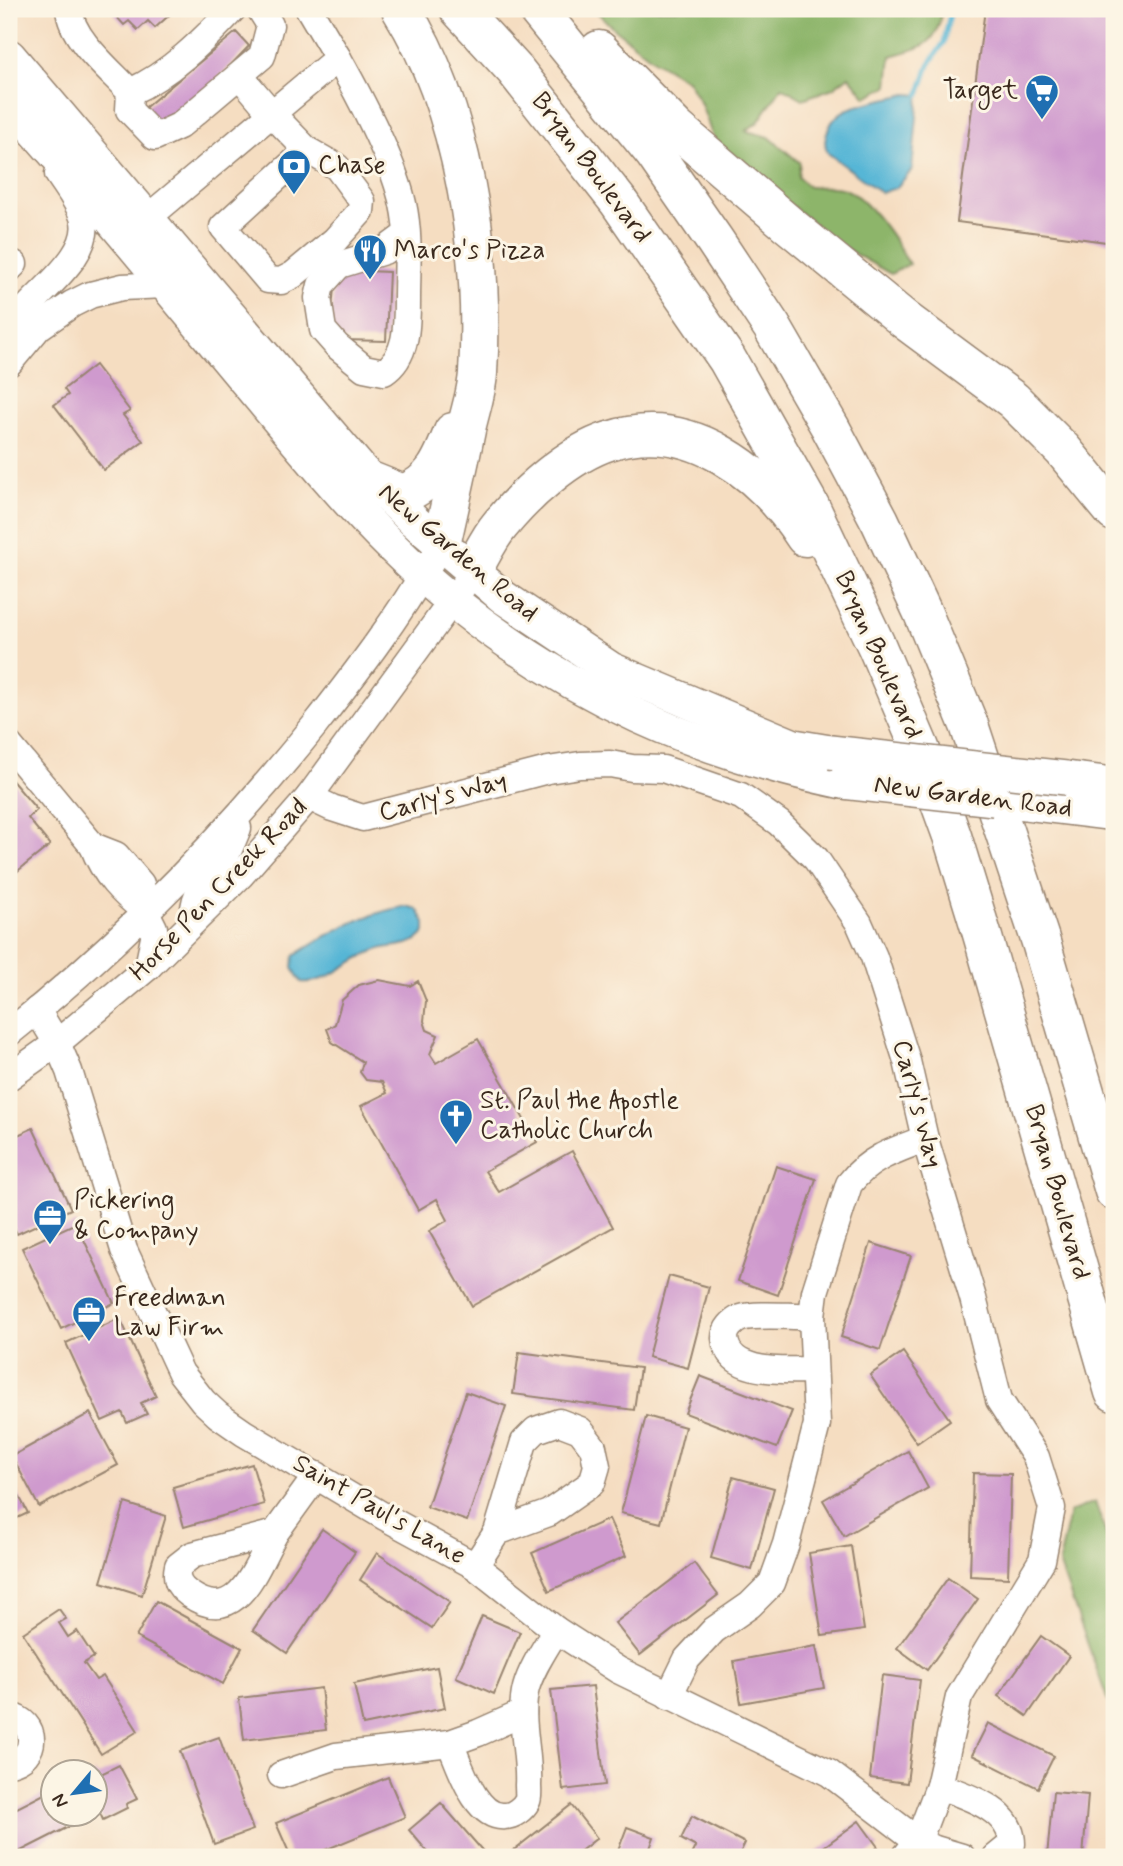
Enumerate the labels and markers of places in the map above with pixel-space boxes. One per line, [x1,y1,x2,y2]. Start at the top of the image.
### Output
supermarket icon: Target [1023,72,1061,121]
place label: Target [943,74,1018,110]
bank icon: Chase [275,147,313,196]
place label: Chase [318,149,385,183]
restaurant icon: Marco's Pizza [351,232,389,281]
place label: Marco's Pizza [394,234,545,268]
place label: St. Paul the Apostle Catholic Church [480,1084,679,1148]
church icon: St. Paul the Apostle Catholic Church [437,1097,475,1146]
place label: Pickering & Company [74,1184,198,1248]
office icon: Pickering & Company [31,1197,69,1246]
place label: Freedman Law Firm [114,1281,226,1345]
office icon: Freedman Law Firm [70,1294,108,1343]

